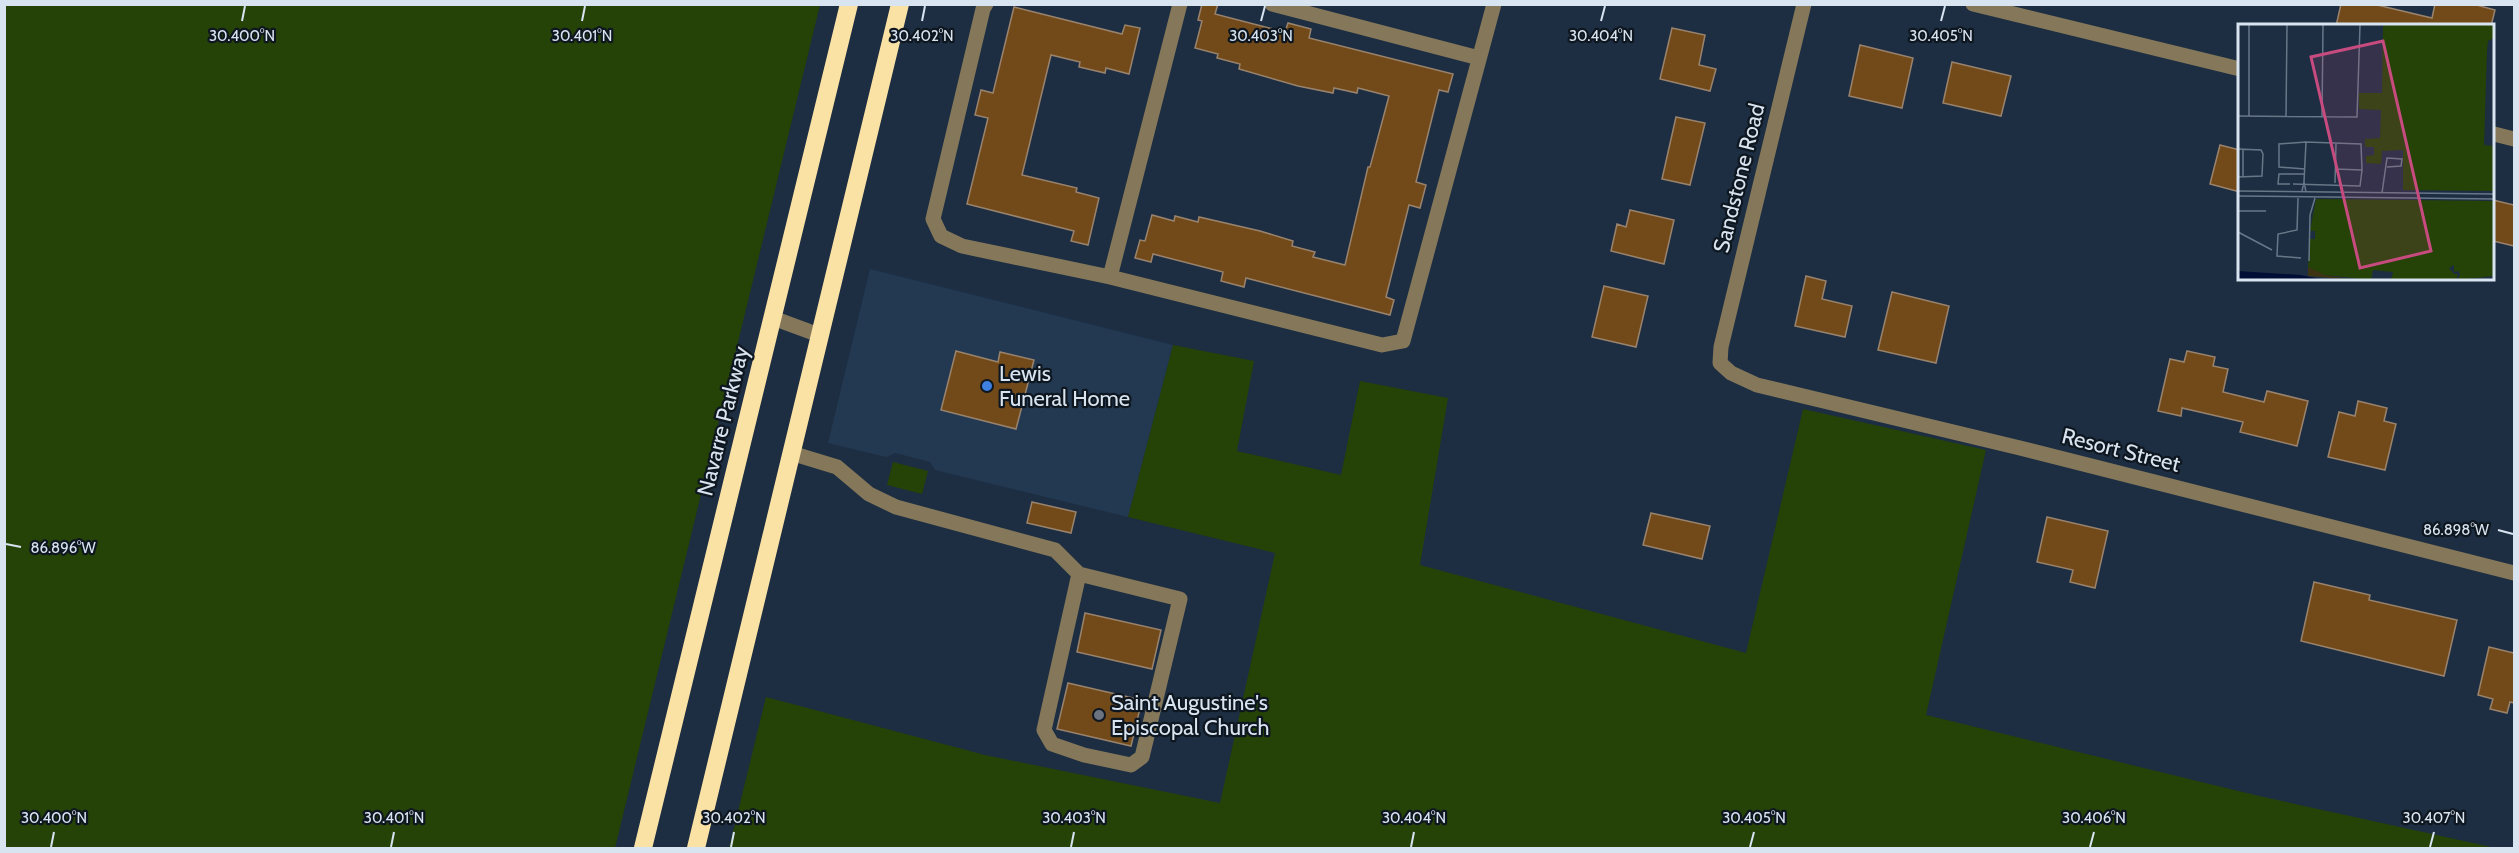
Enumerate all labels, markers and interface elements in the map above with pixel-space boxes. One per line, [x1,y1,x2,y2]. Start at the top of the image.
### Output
inset map [2238,24,2495,280]
text: 30.400°N [209,27,275,45]
text: 30.401°N [552,27,612,45]
text: 30.402°N [890,27,954,45]
text: 30.403°N [1229,27,1293,45]
text: 30.404°N [1569,27,1633,45]
text: 30.405°N [1909,27,1973,45]
street label: Sandstone Road [1707,101,1771,255]
street label: Navarre Parkway [691,343,755,499]
place label: Lewis Funeral Home [999,360,1130,412]
marker: Lewis Funeral Home [980,379,994,393]
street label: Resort Street [2059,422,2184,478]
text: 86.898°W [2423,521,2490,539]
text: 86.896°W [30,539,96,557]
place label: Saint Augustine's Episcopal Church [1111,689,1270,741]
marker: Saint Augustine's Episcopal Church [1092,708,1106,722]
text: 30.400°N [21,809,87,827]
text: 30.401°N [364,809,424,827]
text: 30.402°N [702,809,766,827]
text: 30.403°N [1042,809,1106,827]
text: 30.404°N [1382,809,1446,827]
text: 30.405°N [1722,809,1786,827]
text: 30.406°N [2062,809,2126,827]
text: 30.407°N [2403,809,2465,827]

